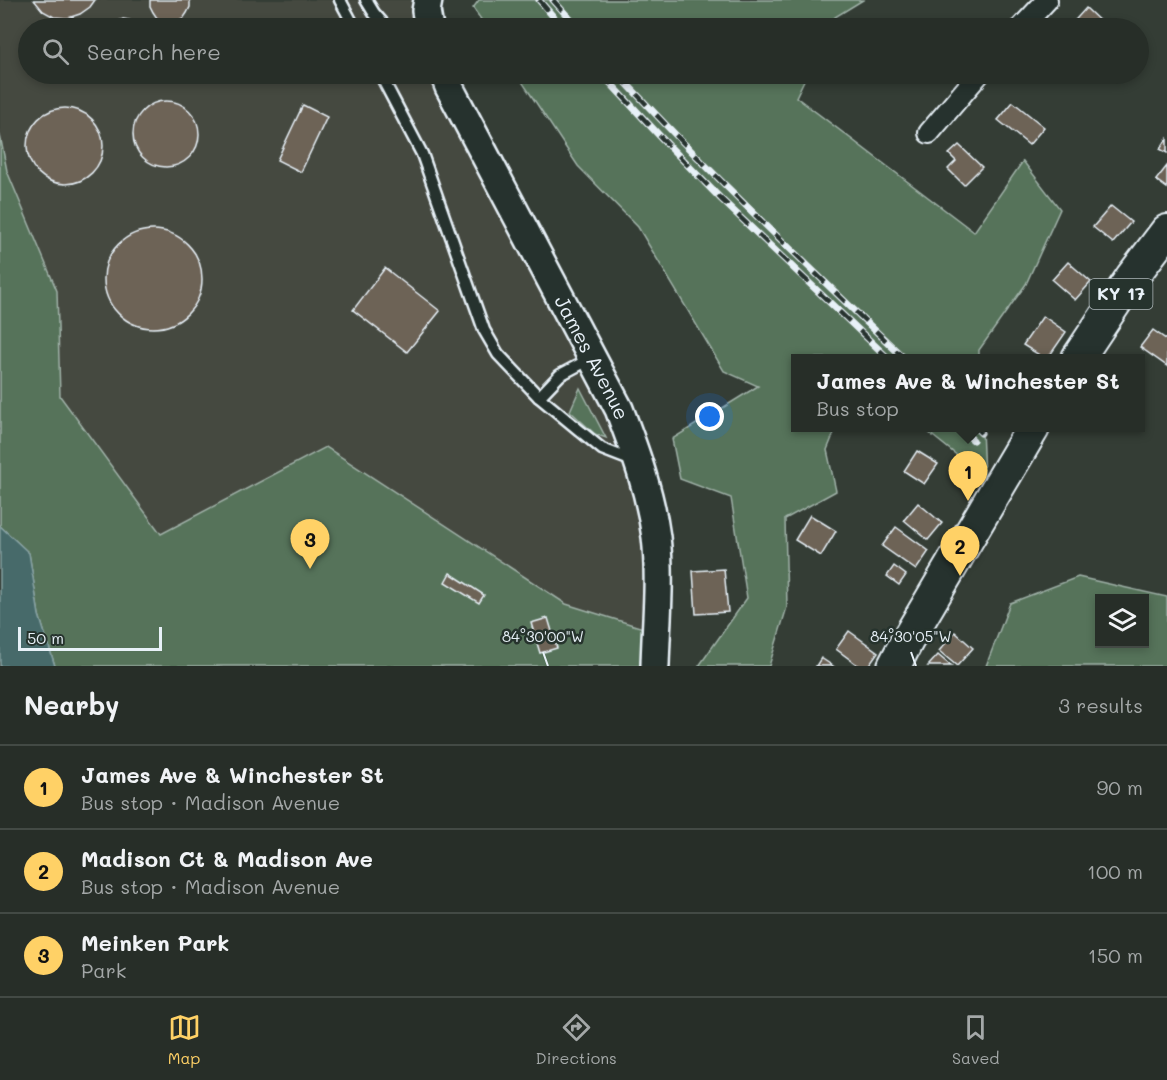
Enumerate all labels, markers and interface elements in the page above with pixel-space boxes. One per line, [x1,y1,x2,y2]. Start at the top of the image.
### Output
search box [18,18,1149,84]
icon: search [39,35,72,68]
text: Search here [87,37,221,66]
road number: KY 17 [1090,279,1152,309]
street label: James Avenue [549,290,636,423]
popup [791,354,1145,432]
text: James Ave & Winchester St [817,366,1119,395]
text: Bus stop [817,395,899,421]
your location [695,402,724,431]
pin: 1 [948,452,988,501]
pin: 3 [290,520,330,569]
pin: 2 [940,526,980,576]
map controls [1095,594,1149,648]
button: layers [1095,594,1149,648]
scale bar [18,624,162,652]
text: 84°30'00"W [502,626,584,646]
text: 84°30'05"W [870,626,952,646]
text: 50 m [27,627,64,648]
text: Nearby [24,688,119,722]
text: 3 results [1058,692,1143,718]
text: James Ave & Winchester St [81,760,384,789]
text: 1 [39,774,48,800]
text: 90 m [1097,774,1143,800]
text: Bus stop · Madison Avenue [81,789,340,815]
text: Madison Ct & Madison Ave [81,844,373,873]
text: 2 [38,858,49,884]
text: 100 m [1087,858,1143,884]
text: Bus stop · Madison Avenue [81,873,340,899]
text: Meinken Park [81,928,229,957]
text: 3 [38,942,50,968]
text: 150 m [1088,942,1143,968]
text: Park [81,957,126,983]
tab: Map [168,1011,201,1068]
tab: Directions [536,1011,617,1068]
tab: Saved [952,1011,999,1068]

